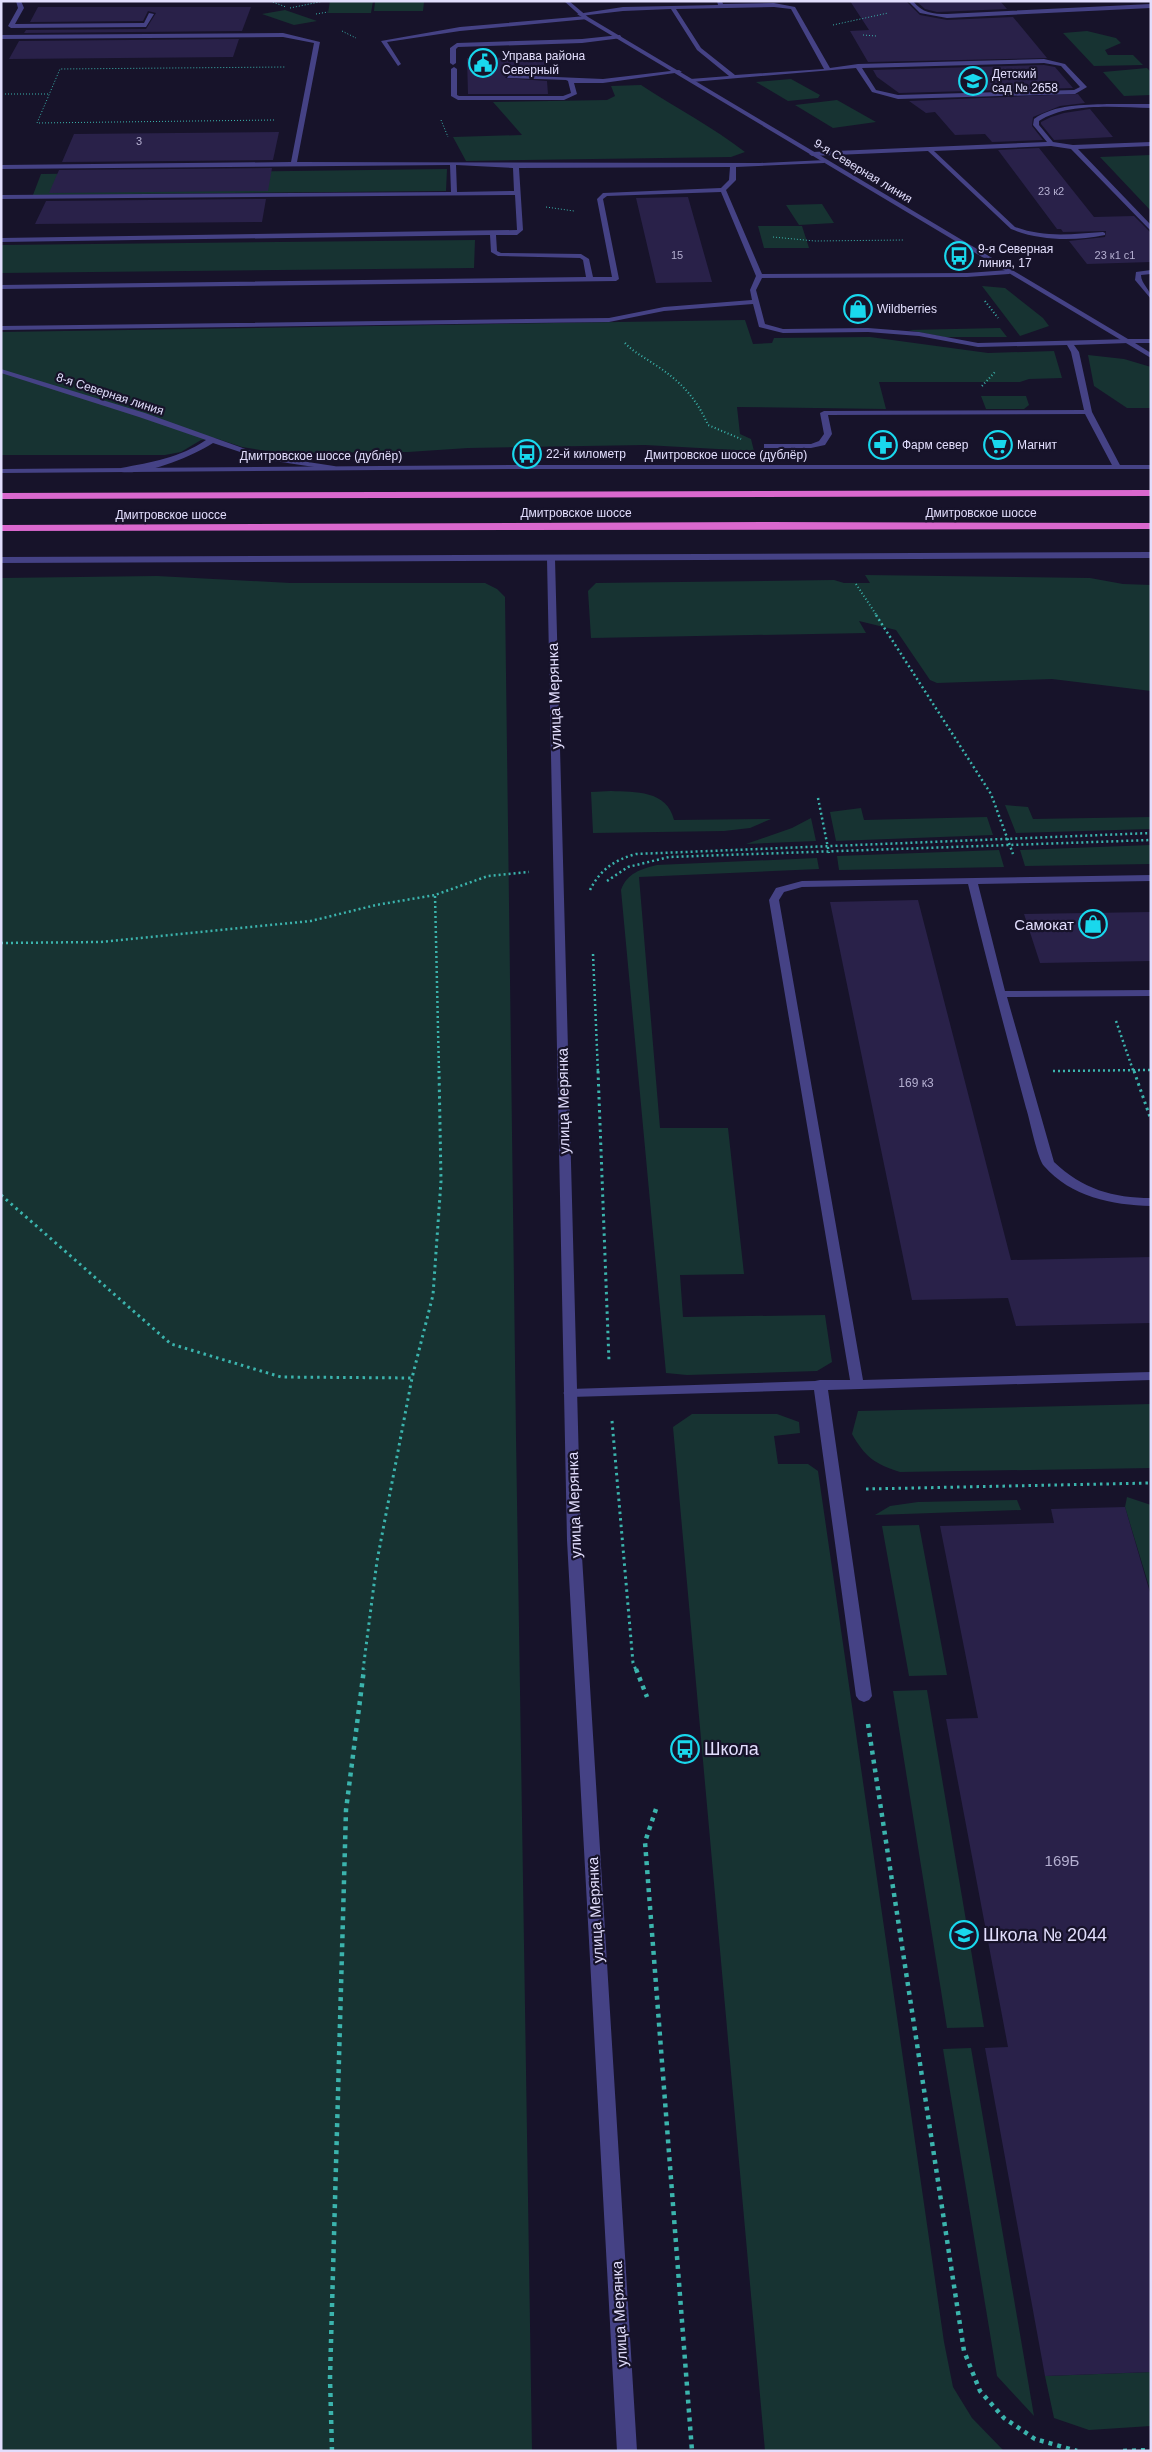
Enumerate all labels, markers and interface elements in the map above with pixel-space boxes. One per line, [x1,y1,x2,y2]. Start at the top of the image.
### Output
public building icon: Управа района Северный [468,48,498,78]
place label: Управа района Северный [502,49,586,77]
school or university icon: Детский сад № 2658 [958,66,988,96]
place label: Детский сад № 2658 [992,67,1058,95]
house number: 3 [136,135,142,147]
street label: 9-я Северная линия [811,136,915,206]
house number: 23 к2 [1038,185,1064,197]
bus stop icon: 9-я Северная линия, 17 [944,241,974,271]
place label: 9-я Северная линия, 17 [978,242,1053,270]
house number: 15 [671,249,683,261]
house number: 23 к1 с1 [1095,249,1135,261]
shop icon: Wildberries [843,294,873,324]
place label: Wildberries [877,302,937,316]
street label: 8-я Северная линия [55,370,165,418]
pharmacy icon: Фарм север [868,430,898,460]
supermarket icon: Магнит [983,430,1013,460]
place label: Фарм север [902,438,969,452]
place label: Магнит [1017,438,1058,452]
bus stop icon: 22-й километр [512,439,542,469]
place label: 22-й километр [546,447,626,461]
street label: Дмитровское шоссе (дублёр) [645,448,807,462]
street label: Дмитровское шоссе (дублёр) [240,449,402,463]
street label: Дмитровское шоссе [520,506,632,520]
street label: Дмитровское шоссе [925,506,1037,520]
street label: Дмитровское шоссе [115,508,227,522]
street label: улица Мерянка [544,642,564,749]
shop icon: Самокат [1078,909,1108,939]
place label: Самокат [1014,916,1074,933]
street label: улица Мерянка [554,1047,572,1154]
house number: 169 к3 [898,1076,934,1090]
street label: улица Мерянка [564,1451,584,1558]
bus stop icon: Школа [670,1734,700,1764]
place label: Школа [704,1739,760,1759]
house number: 169Б [1045,1852,1080,1869]
street label: улица Мерянка [584,1856,606,1963]
school or university icon: Школа № 2044 [949,1920,979,1950]
place label: Школа № 2044 [983,1925,1107,1945]
street label: улица Мерянка [608,2260,630,2367]

